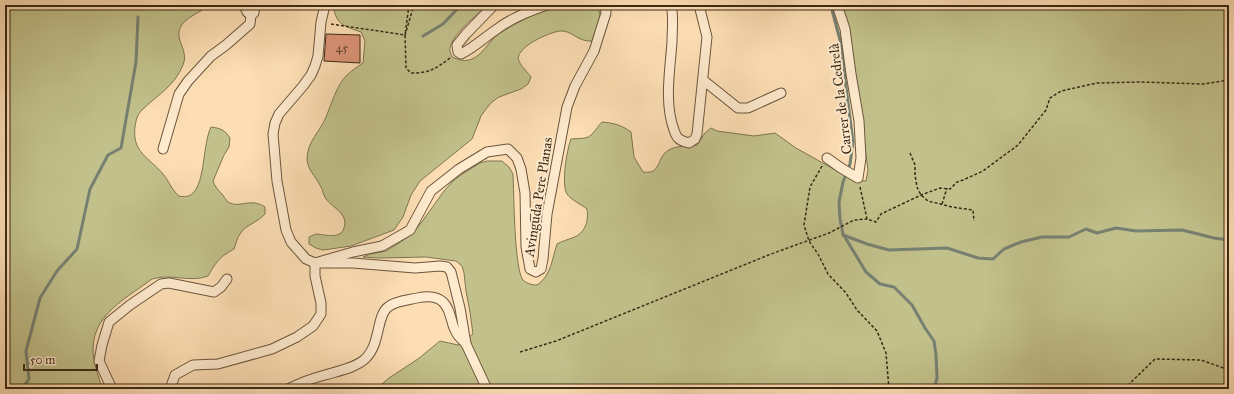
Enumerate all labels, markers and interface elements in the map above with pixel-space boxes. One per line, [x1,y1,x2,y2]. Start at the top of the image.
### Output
house number: 45 [336,41,349,55]
street label: Carrer de la Cedrelà [825,42,856,155]
street label: Avinguda Pere Planas [520,136,556,259]
scale bar [24,346,97,372]
text: 50 m [30,353,55,367]

